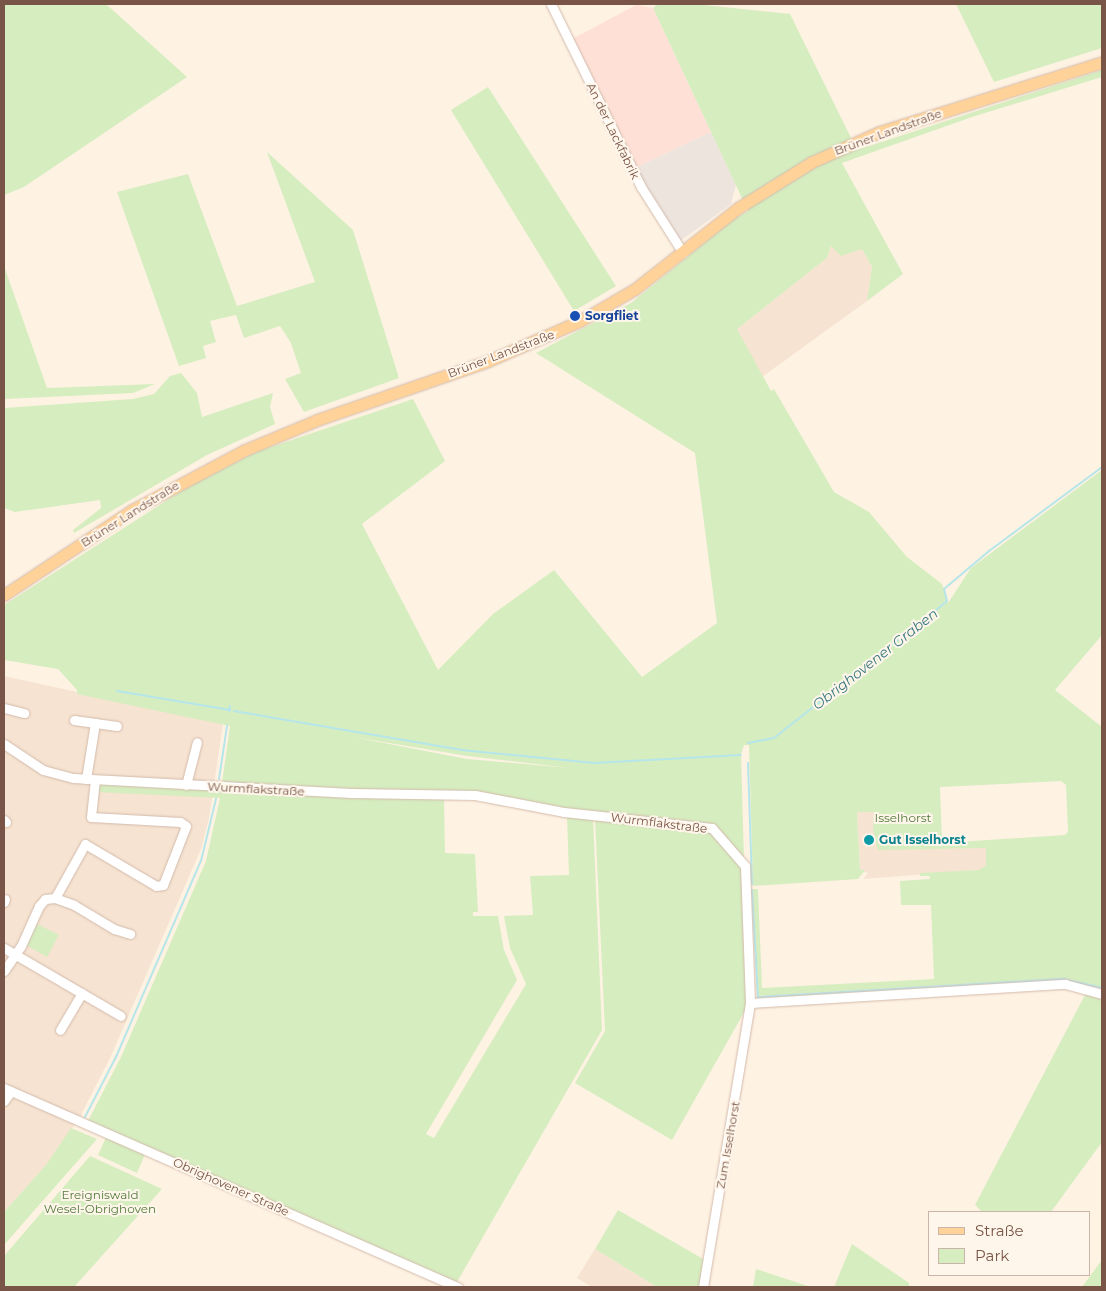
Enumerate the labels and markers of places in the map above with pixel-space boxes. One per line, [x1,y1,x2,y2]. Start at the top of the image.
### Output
place label: Sorgfliet [585,309,639,323]
marker: Sorgfliet [569,310,581,322]
place label: Gut Isselhorst [879,833,966,847]
marker: Gut Isselhorst [863,834,875,846]

